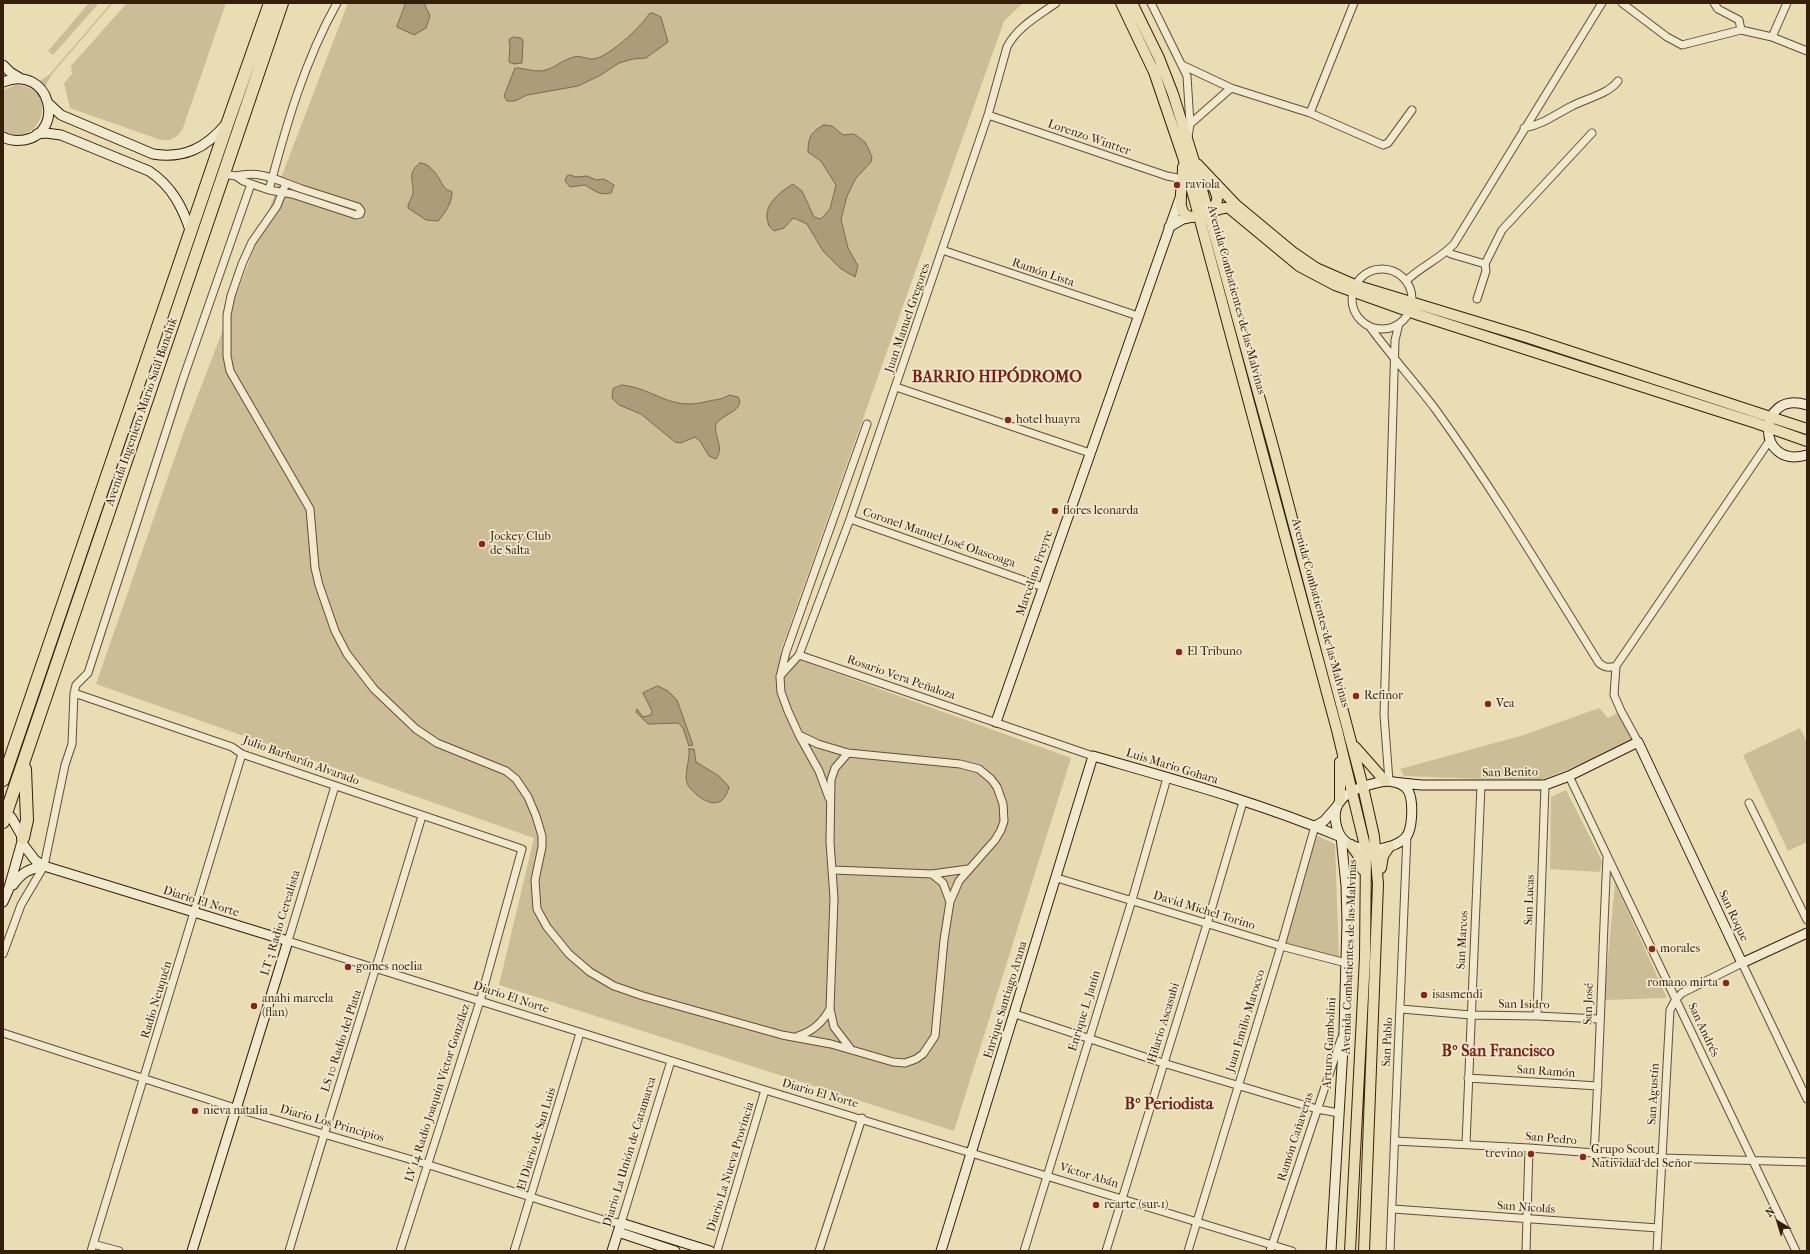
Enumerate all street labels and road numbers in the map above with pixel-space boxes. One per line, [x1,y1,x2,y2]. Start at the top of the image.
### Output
street label: Lorenzo Wintter [1046,117,1132,159]
street label: Avenida Combatientes de las Malvinas [1204,204,1268,396]
street label: Ramón Lista [1010,256,1076,290]
street label: Juan Manuel Gregores [882,261,934,375]
street label: Avenida Ingeniero Mario Saúl Banchik [103,316,181,508]
street label: Coronel Manuel José Olascoaga [861,505,1017,571]
street label: Avenida Combatientes de las Malvinas [1288,517,1352,709]
street label: Marcelino Freyre [1014,528,1056,618]
street label: Rosario Vera Peñaloza [845,653,957,703]
street label: Julio Barbarán Alvarado [241,733,361,789]
street label: Luis Mario Gohara [1124,746,1220,788]
street label: San Benito [1482,765,1538,781]
street label: Avenida Combatientes de las Malvinas [1339,859,1361,1055]
street label: LT 3 Radio Cerealista [258,868,304,978]
street label: San Lucas [1522,875,1538,925]
street label: Diario El Norte [161,884,241,920]
street label: San Roque [1715,888,1751,944]
street label: David Michel Torino [1151,889,1257,933]
street label: San Marcos [1454,910,1472,970]
street label: Enrique Santiago Arana [981,939,1031,1061]
street label: Radio Neuquén [138,959,176,1041]
street label: Juan Emilio Marocco [1224,968,1268,1074]
street label: Enrique L. Janín [1066,969,1104,1053]
street label: Diario El Norte [471,979,551,1017]
street label: Hilario Ascasubi [1145,981,1183,1065]
street label: San José [1581,983,1597,1025]
street label: LS 10 Radio del Plata [319,988,365,1094]
street label: Arturo Gambolini [1320,997,1340,1089]
street label: San Isidro [1498,997,1550,1013]
street label: San Andrés [1684,1001,1722,1059]
street label: LV 14 Radio Joaquín Víctor González [402,1002,474,1184]
street label: San Pablo [1380,1017,1396,1067]
street label: San Ramón [1516,1063,1576,1081]
street label: San Agustín [1645,1063,1663,1125]
street label: Diario La Unión de Catamarca [600,1075,660,1229]
street label: Diario El Norte [780,1076,860,1112]
street label: El Diario de San Luis [514,1086,560,1192]
street label: Ramón Cañaveras [1275,1091,1317,1183]
street label: Diario La Nueva Provincia [704,1100,758,1234]
street label: Diario Los Principios [278,1102,386,1146]
street label: San Pedro [1525,1130,1577,1148]
street label: Víctor Abán [1058,1160,1120,1192]
street label: San Nicolás [1496,1199,1556,1217]

